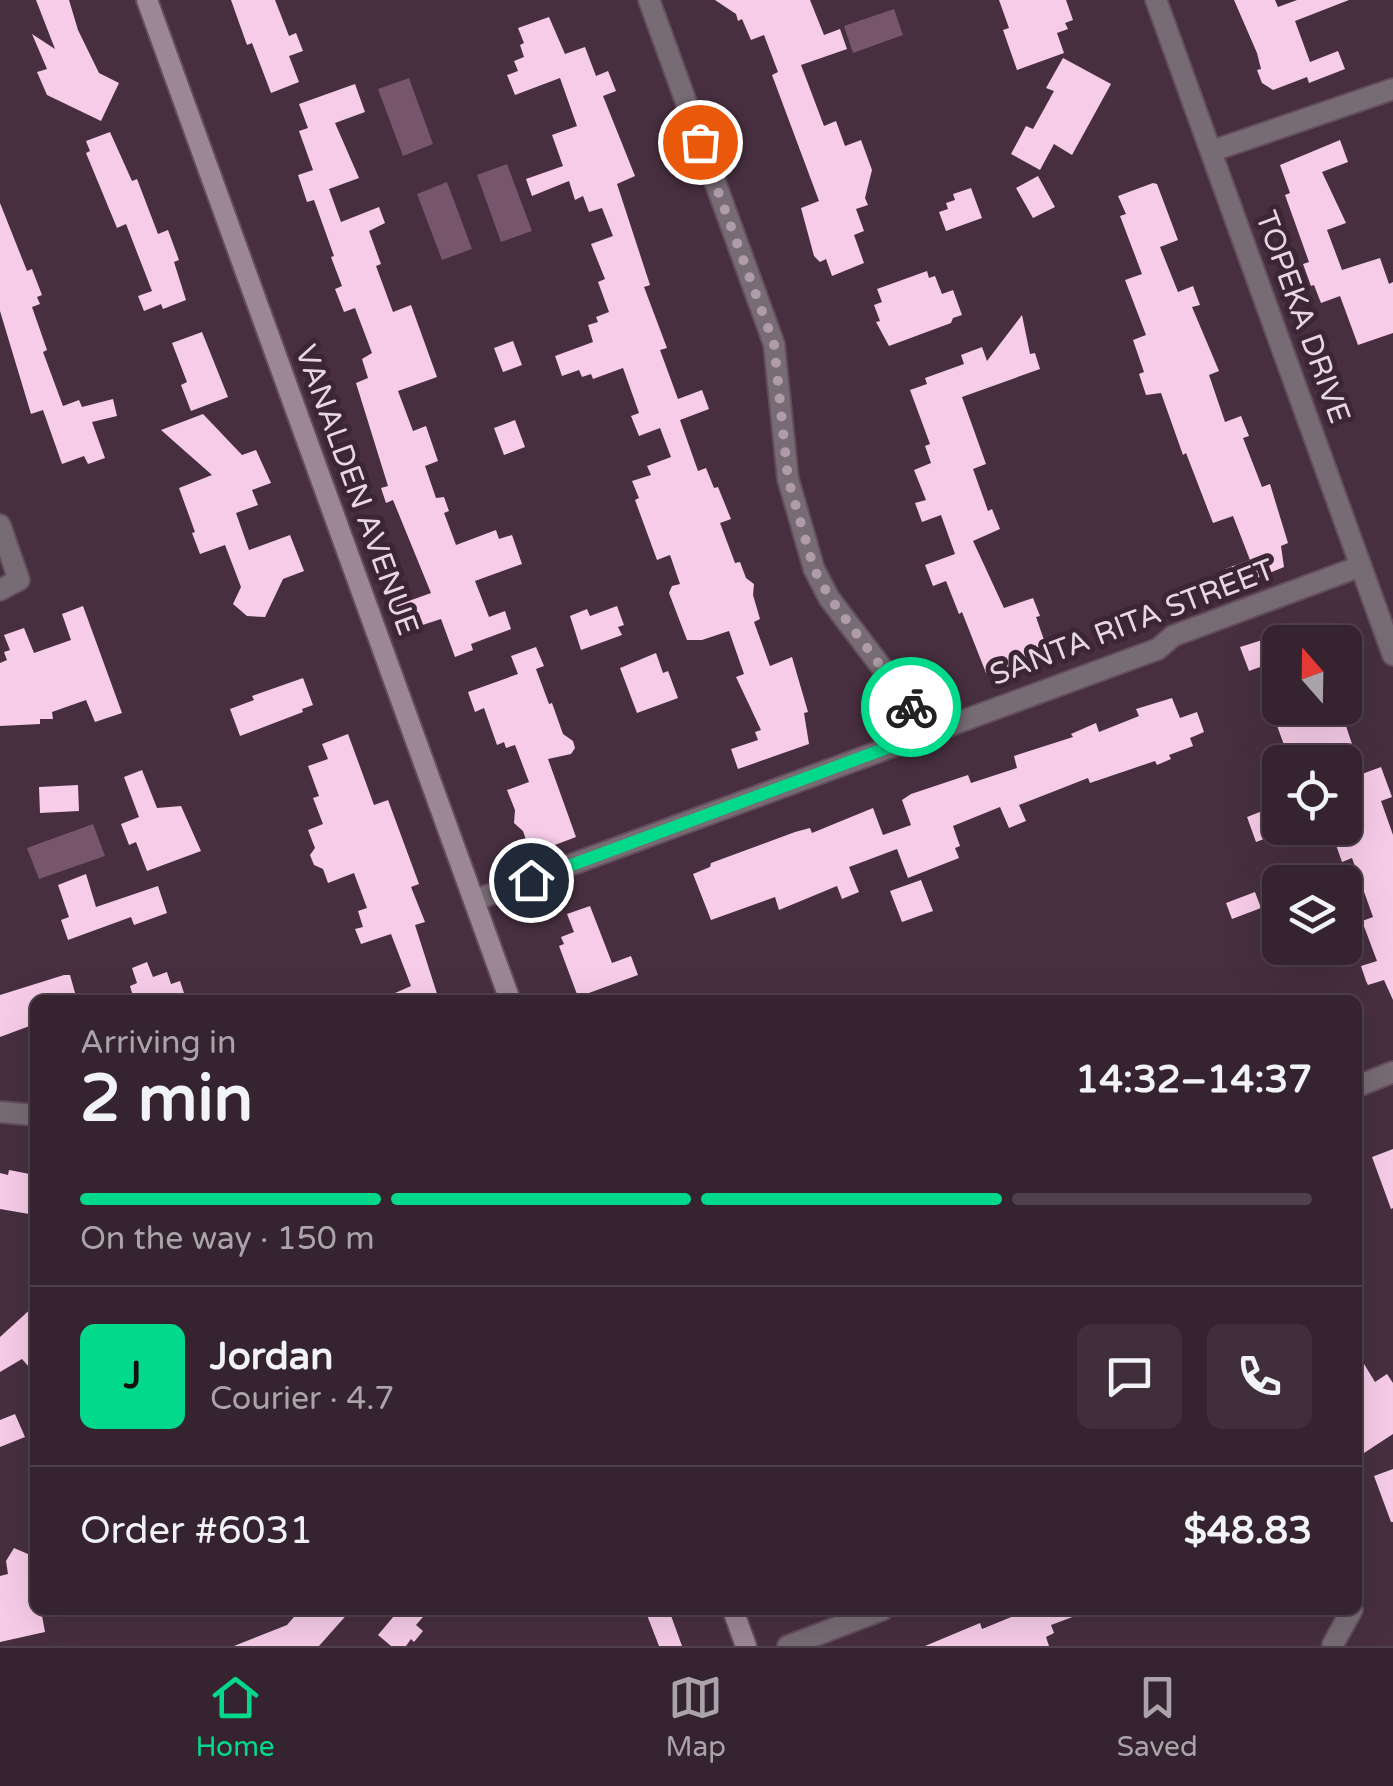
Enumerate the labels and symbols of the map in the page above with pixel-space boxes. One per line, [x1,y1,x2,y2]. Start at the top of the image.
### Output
pin [658,100,743,185]
street label: TOPEKA DRIVE [1247,206,1358,428]
street label: VANALDEN AVENUE [287,340,426,640]
street label: SANTA RITA STREET [985,551,1280,694]
north arrow [1262,625,1362,725]
courier [861,657,961,757]
pin [489,838,574,923]

